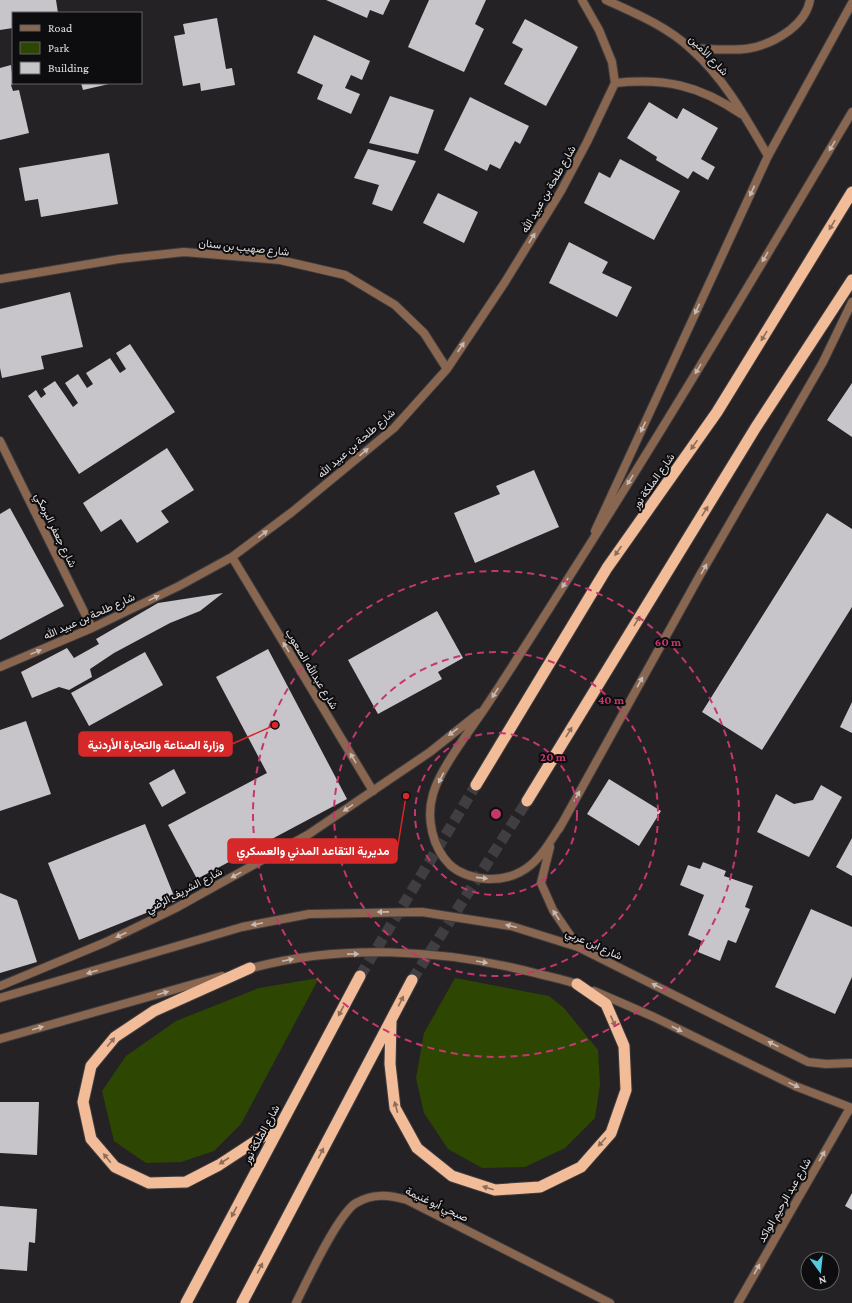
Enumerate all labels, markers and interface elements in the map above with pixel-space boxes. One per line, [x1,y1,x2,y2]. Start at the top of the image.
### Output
legend [12,12,142,84]
text: Road [48,21,73,35]
street label: شارع الأمين [685,32,731,79]
text: Park [48,41,70,55]
text: Building [48,61,89,75]
one-way arrow [828,141,836,151]
street label: شارع طلحة بن عبيد الله [518,143,580,236]
one-way arrow [749,185,755,197]
one-way arrow [828,219,835,231]
one-way arrow [528,233,536,243]
street label: شارع صهيب بن سنان [198,236,290,260]
one-way arrow [762,251,769,263]
one-way arrow [694,304,700,315]
one-way arrow [760,330,767,342]
one-way arrow [457,342,465,352]
one-way arrow [695,363,702,375]
street label: شارع طلحة بن عبيد الله [315,406,399,481]
one-way arrow [640,422,646,433]
one-way arrow [690,440,698,450]
one-way arrow [359,448,369,457]
street label: شارع الملكة نور [629,451,678,513]
one-way arrow [627,474,634,486]
street label: شارع جعفر البرمكي [29,491,79,571]
one-way arrow [701,506,709,516]
one-way arrow [258,530,268,538]
one-way arrow [614,546,622,557]
one-way arrow [700,563,707,575]
one-way arrow [561,578,569,588]
street label: شارع طلحة بن عبيد الله [41,590,138,643]
one-way arrow [149,595,160,601]
one-way arrow [633,616,641,626]
street label: شارع عبدالله الصعوب [282,627,341,713]
text: 60 m [655,635,682,649]
one-way arrow [282,641,289,653]
one-way arrow [30,648,42,655]
one-way arrow [637,676,644,688]
one-way arrow [491,688,499,698]
text: 40 m [598,693,625,707]
one-way arrow [566,726,573,738]
one-way arrow [448,728,458,736]
callout: وزارة الصناعة والتجارة الأردنية [79,732,232,756]
text: وزارة الصناعة والتجارة الأردنية [88,738,225,753]
text: 20 m [540,750,567,764]
one-way arrow [349,753,357,763]
one-way arrow [438,772,444,783]
one-way arrow [573,790,580,801]
one-way arrow [342,804,353,812]
centre of rings [489,807,503,821]
callout: مديرية التقاعد المدني والعسكري [228,839,397,863]
text: مديرية التقاعد المدني والعسكري [236,844,390,861]
street label: شارع الشريف الرضي [144,865,226,919]
one-way arrow [230,871,242,878]
one-way arrow [476,875,488,881]
one-way arrow [377,909,389,916]
one-way arrow [552,909,560,920]
one-way arrow [251,921,263,927]
one-way arrow [505,923,517,929]
street label: شارع ابن عربي [562,926,625,966]
one-way arrow [115,932,126,938]
one-way arrow [347,951,360,957]
one-way arrow [282,957,295,963]
one-way arrow [476,959,489,965]
one-way arrow [86,969,98,975]
one-way arrow [651,983,663,989]
one-way arrow [157,990,169,996]
one-way arrow [398,995,404,1007]
one-way arrow [338,1005,345,1017]
one-way arrow [611,1015,617,1027]
one-way arrow [32,1025,44,1031]
one-way arrow [671,1026,683,1032]
one-way arrow [106,1037,115,1048]
one-way arrow [767,1041,779,1048]
one-way arrow [788,1082,800,1088]
one-way arrow [393,1100,399,1112]
street label: شارع الملكة نور [240,1102,283,1167]
one-way arrow [598,1137,607,1148]
one-way arrow [318,1148,324,1159]
one-way arrow [818,1150,825,1162]
one-way arrow [103,1152,112,1163]
street label: شارع عبد الرحيم الواكد [755,1156,815,1245]
one-way arrow [218,1158,230,1165]
street label: صبحي أبو غنيمة [402,1184,470,1227]
one-way arrow [482,1185,494,1191]
one-way arrow [231,1206,238,1218]
north arrow [800,1251,840,1291]
one-way arrow [257,1263,264,1274]
one-way arrow [754,1263,760,1275]
text: N [817,1274,828,1288]

